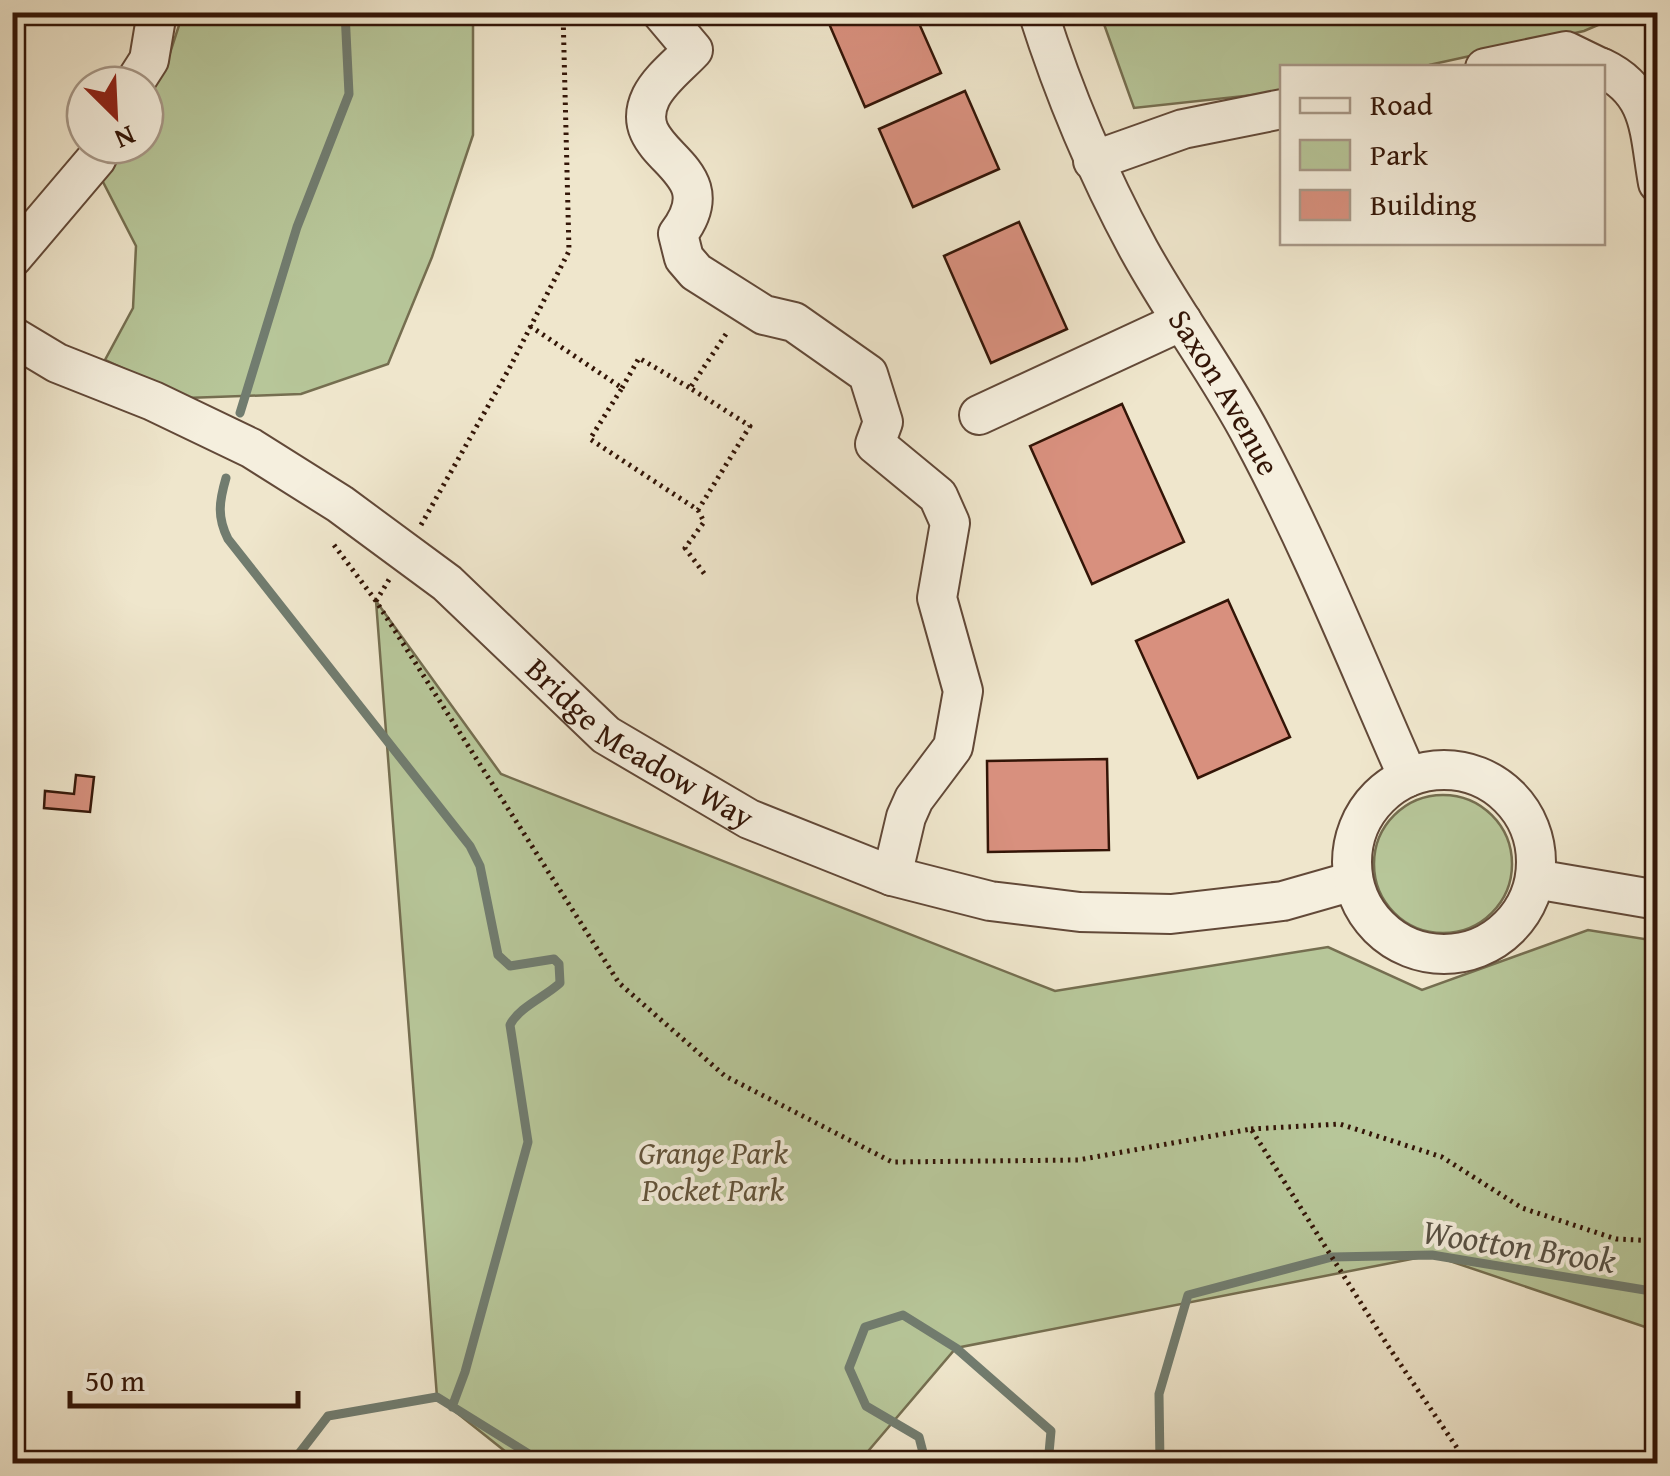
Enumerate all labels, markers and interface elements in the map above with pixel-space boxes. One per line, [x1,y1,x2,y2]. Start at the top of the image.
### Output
north arrow [65,65,165,165]
legend [1280,65,1605,245]
text: Road [1370,82,1433,126]
text: N [108,116,142,161]
text: Park [1370,132,1429,176]
text: Building [1370,182,1476,226]
street label: Saxon Avenue [1157,300,1292,483]
street label: Bridge Meadow Way [515,646,763,840]
park label: Grange Park Pocket Park [638,1129,788,1213]
water label: Wootton Brook [1419,1205,1620,1286]
scale bar [70,1346,298,1408]
text: 50 m [85,1358,145,1402]

